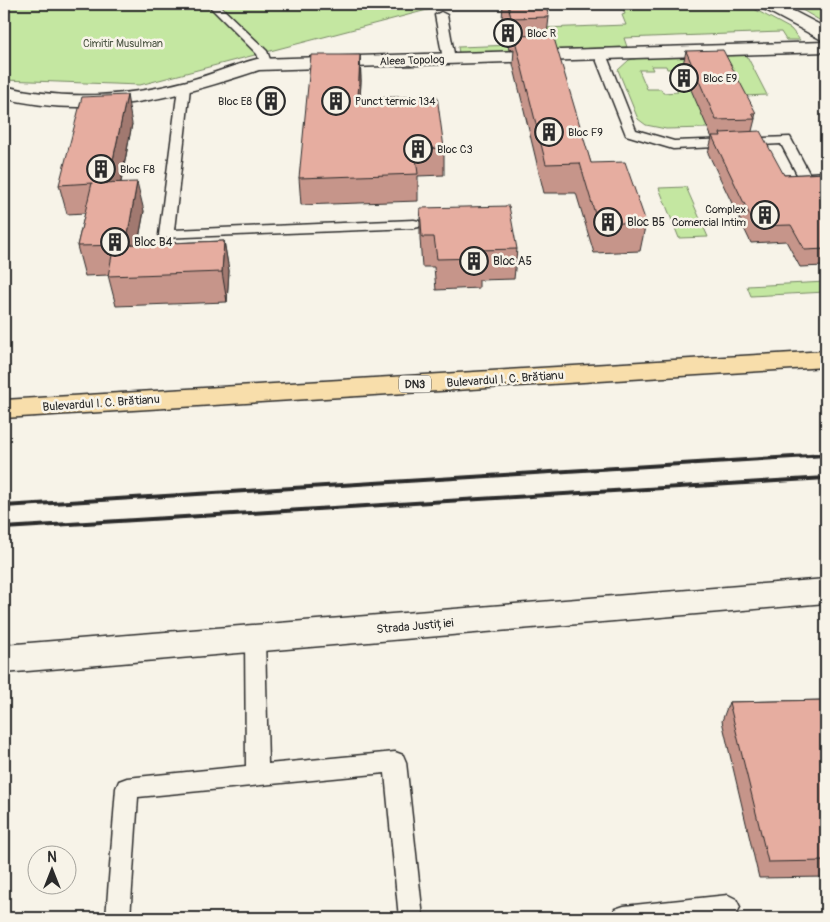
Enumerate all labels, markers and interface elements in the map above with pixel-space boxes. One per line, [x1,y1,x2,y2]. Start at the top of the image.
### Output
building icon: Bloc R [493,18,523,48]
place label: Bloc R [527,27,556,40]
park label: Cimitir Musulman [83,37,163,50]
street label: Aleea Topolog [379,53,445,68]
building icon: Bloc E9 [669,63,699,93]
place label: Bloc E9 [703,72,737,85]
building icon: Bloc E8 [256,86,286,116]
building icon: Punct termic 134 [321,86,351,116]
place label: Bloc E8 [218,95,252,108]
place label: Punct termic 134 [355,95,436,108]
building icon: Bloc F9 [534,117,564,147]
place label: Bloc F9 [568,126,603,139]
building icon: Bloc C3 [403,134,433,164]
place label: Bloc C3 [437,143,473,156]
building icon: Bloc F8 [86,154,116,184]
place label: Bloc F8 [120,163,155,176]
building icon: Complex Comercial Intim [750,200,780,230]
place label: Complex Comercial Intim [672,203,746,229]
building icon: Bloc B5 [593,207,623,237]
place label: Bloc B5 [627,215,665,230]
building icon: Bloc B4 [100,227,130,257]
place label: Bloc B4 [134,235,173,250]
building icon: Bloc A5 [459,246,489,276]
place label: Bloc A5 [493,254,532,269]
street label: Bulevardul I. C. Brătianu [446,368,564,391]
road number: DN3 [399,376,431,392]
street label: Bulevardul I. C. Brătianu [42,392,160,415]
street label: Strada Justiției [376,616,454,637]
north arrow [28,844,78,894]
text: N [47,849,57,866]

